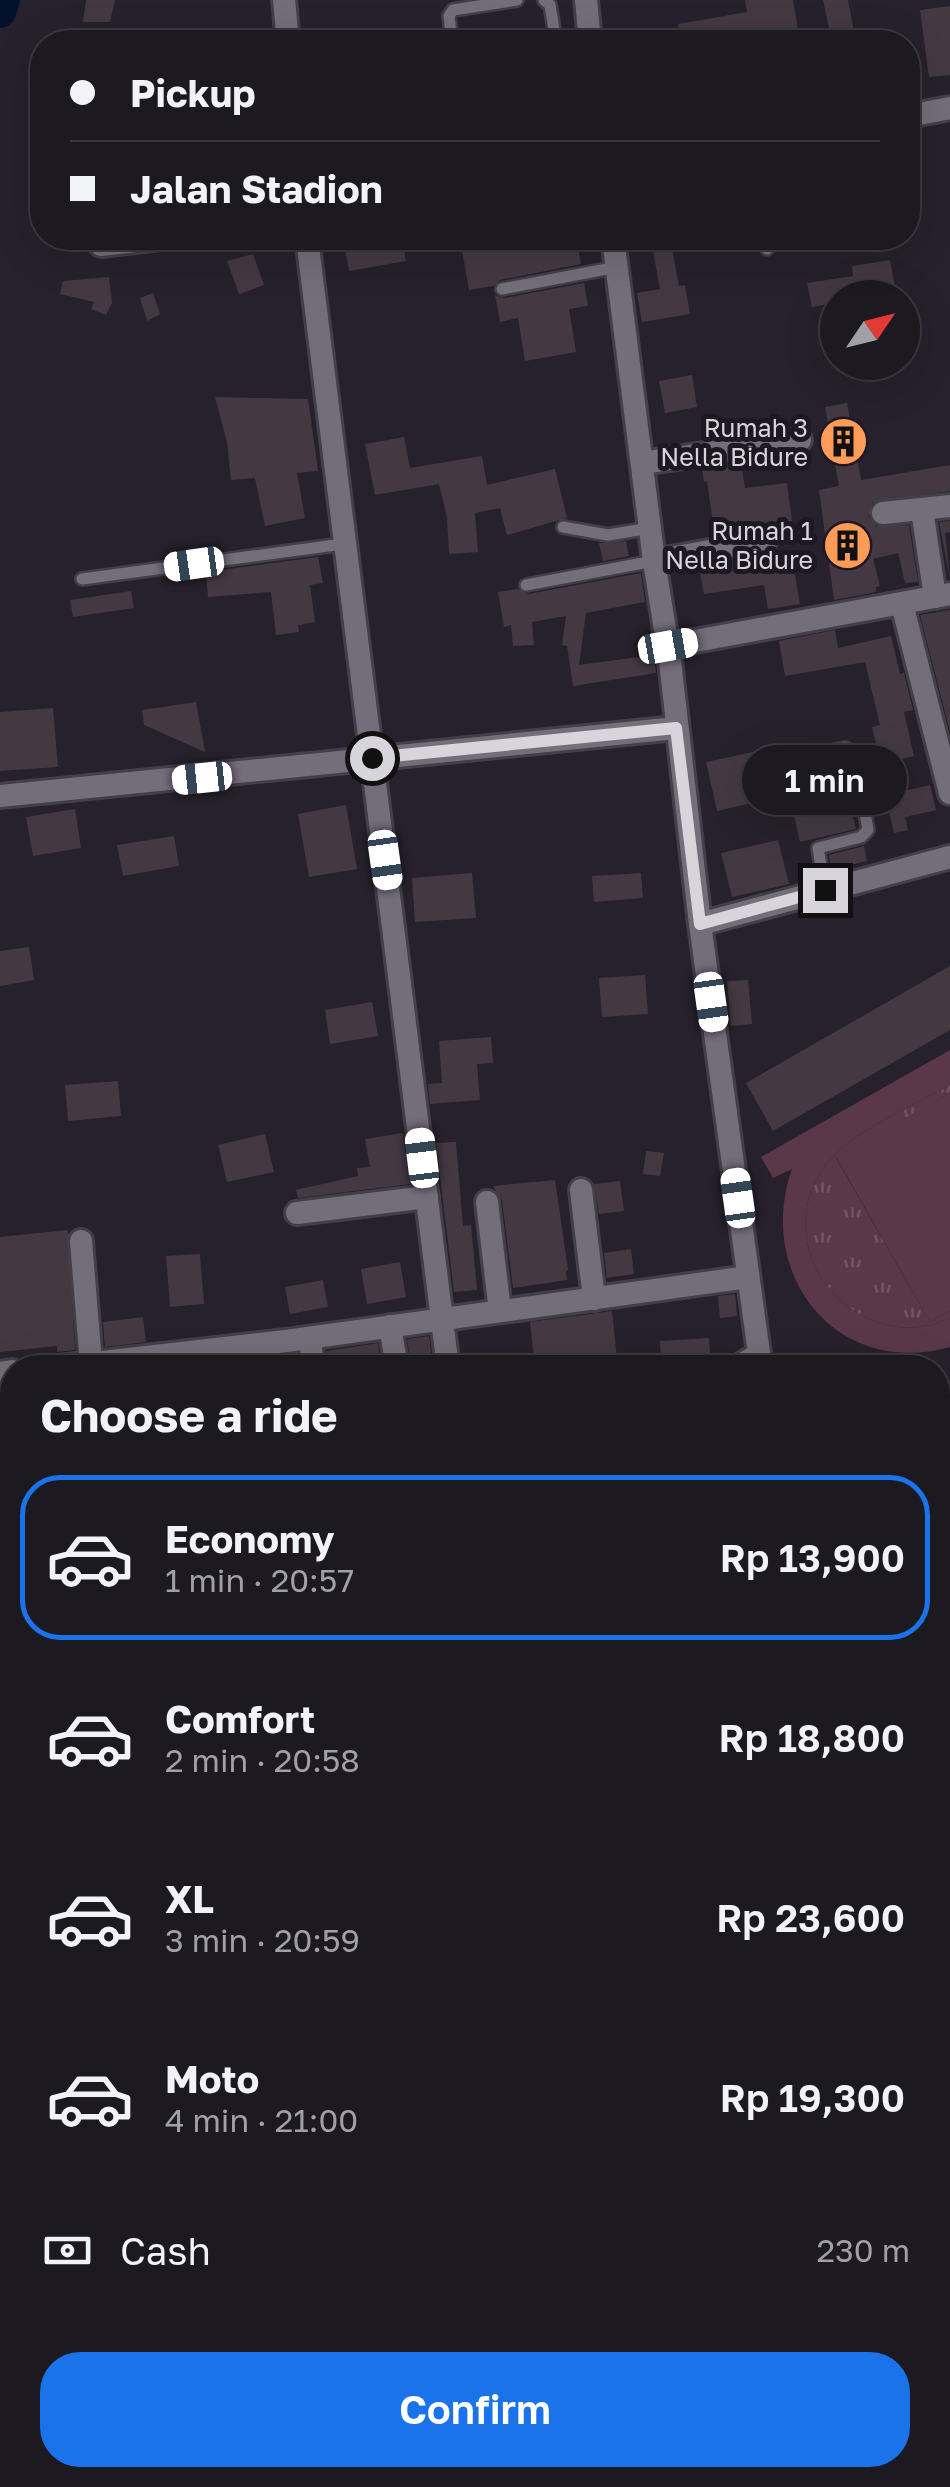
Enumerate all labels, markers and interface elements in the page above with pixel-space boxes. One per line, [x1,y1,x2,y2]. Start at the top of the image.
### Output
text: Pickup [130,70,256,115]
text: Jalan Stadion [130,166,383,211]
north arrow [820,280,920,380]
map controls [820,280,920,380]
place label: Rumah 3 Nella Bidure [660,412,808,472]
building icon: Rumah 3 Nella Bidure [817,416,869,468]
place label: Rumah 1 Nella Bidure [665,515,813,575]
building icon: Rumah 1 Nella Bidure [822,519,874,571]
car [162,545,226,583]
car [636,626,700,666]
route start [350,736,395,781]
callout: 1 min [742,745,908,815]
car [171,760,233,796]
text: 1 min [784,761,865,799]
car [366,828,404,892]
route end [803,868,848,913]
car [692,970,730,1034]
car [403,1126,441,1190]
car [719,1166,757,1230]
text: Choose a ride [40,1388,338,1442]
icon: car [45,1513,135,1603]
text: Economy [165,1516,334,1561]
text: Rp 13,900 [720,1535,905,1580]
text: 1 min · 20:57 [165,1561,354,1599]
icon: car [45,1693,135,1783]
text: Comfort [165,1696,315,1741]
text: Rp 18,800 [719,1715,905,1760]
text: 2 min · 20:58 [165,1741,360,1779]
icon: car [45,1873,135,1963]
text: XL [165,1876,214,1921]
text: Rp 23,600 [716,1895,905,1940]
text: 3 min · 20:59 [165,1921,360,1959]
icon: car [45,2053,135,2143]
text: Moto [165,2056,259,2101]
text: Rp 19,300 [720,2075,905,2120]
text: 4 min · 21:00 [165,2101,358,2139]
icon: cash [40,2223,95,2278]
text: Cash [120,2228,211,2273]
text: 230 m [817,2231,910,2269]
button: Confirm [40,2352,910,2467]

